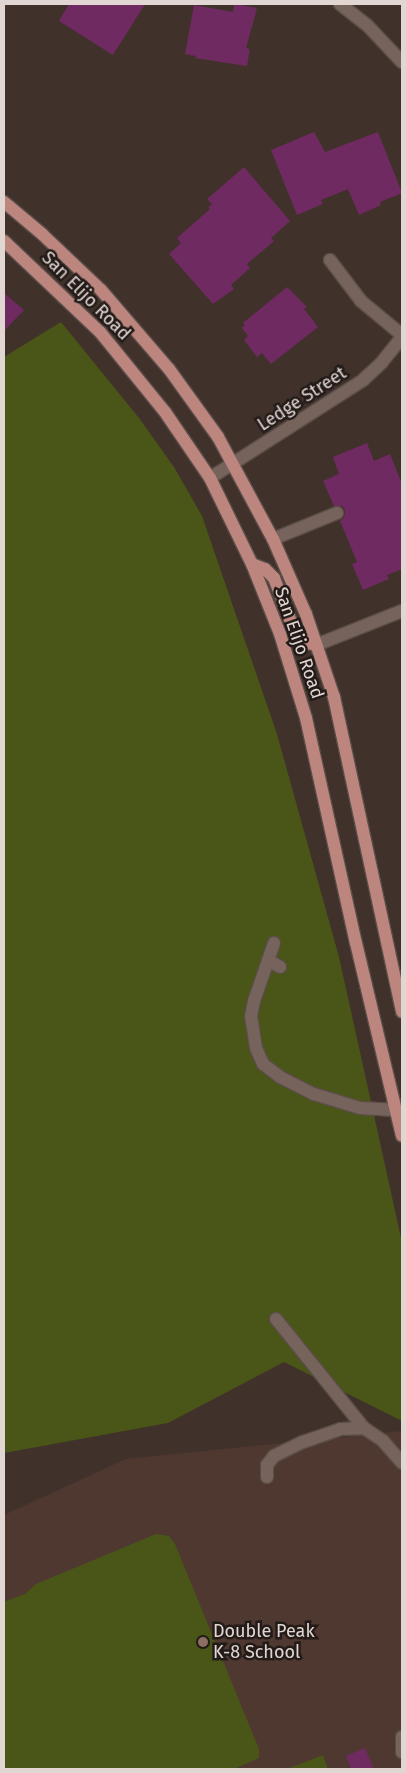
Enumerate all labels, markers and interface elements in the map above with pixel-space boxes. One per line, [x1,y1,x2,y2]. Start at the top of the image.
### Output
street label: San Elijo Road [37,247,135,345]
street label: Ledge Street [254,362,350,436]
street label: San Elijo Road [270,584,328,702]
place label: Double Peak K-8 School [213,1621,315,1664]
marker: Double Peak K-8 School [197,1636,209,1648]

